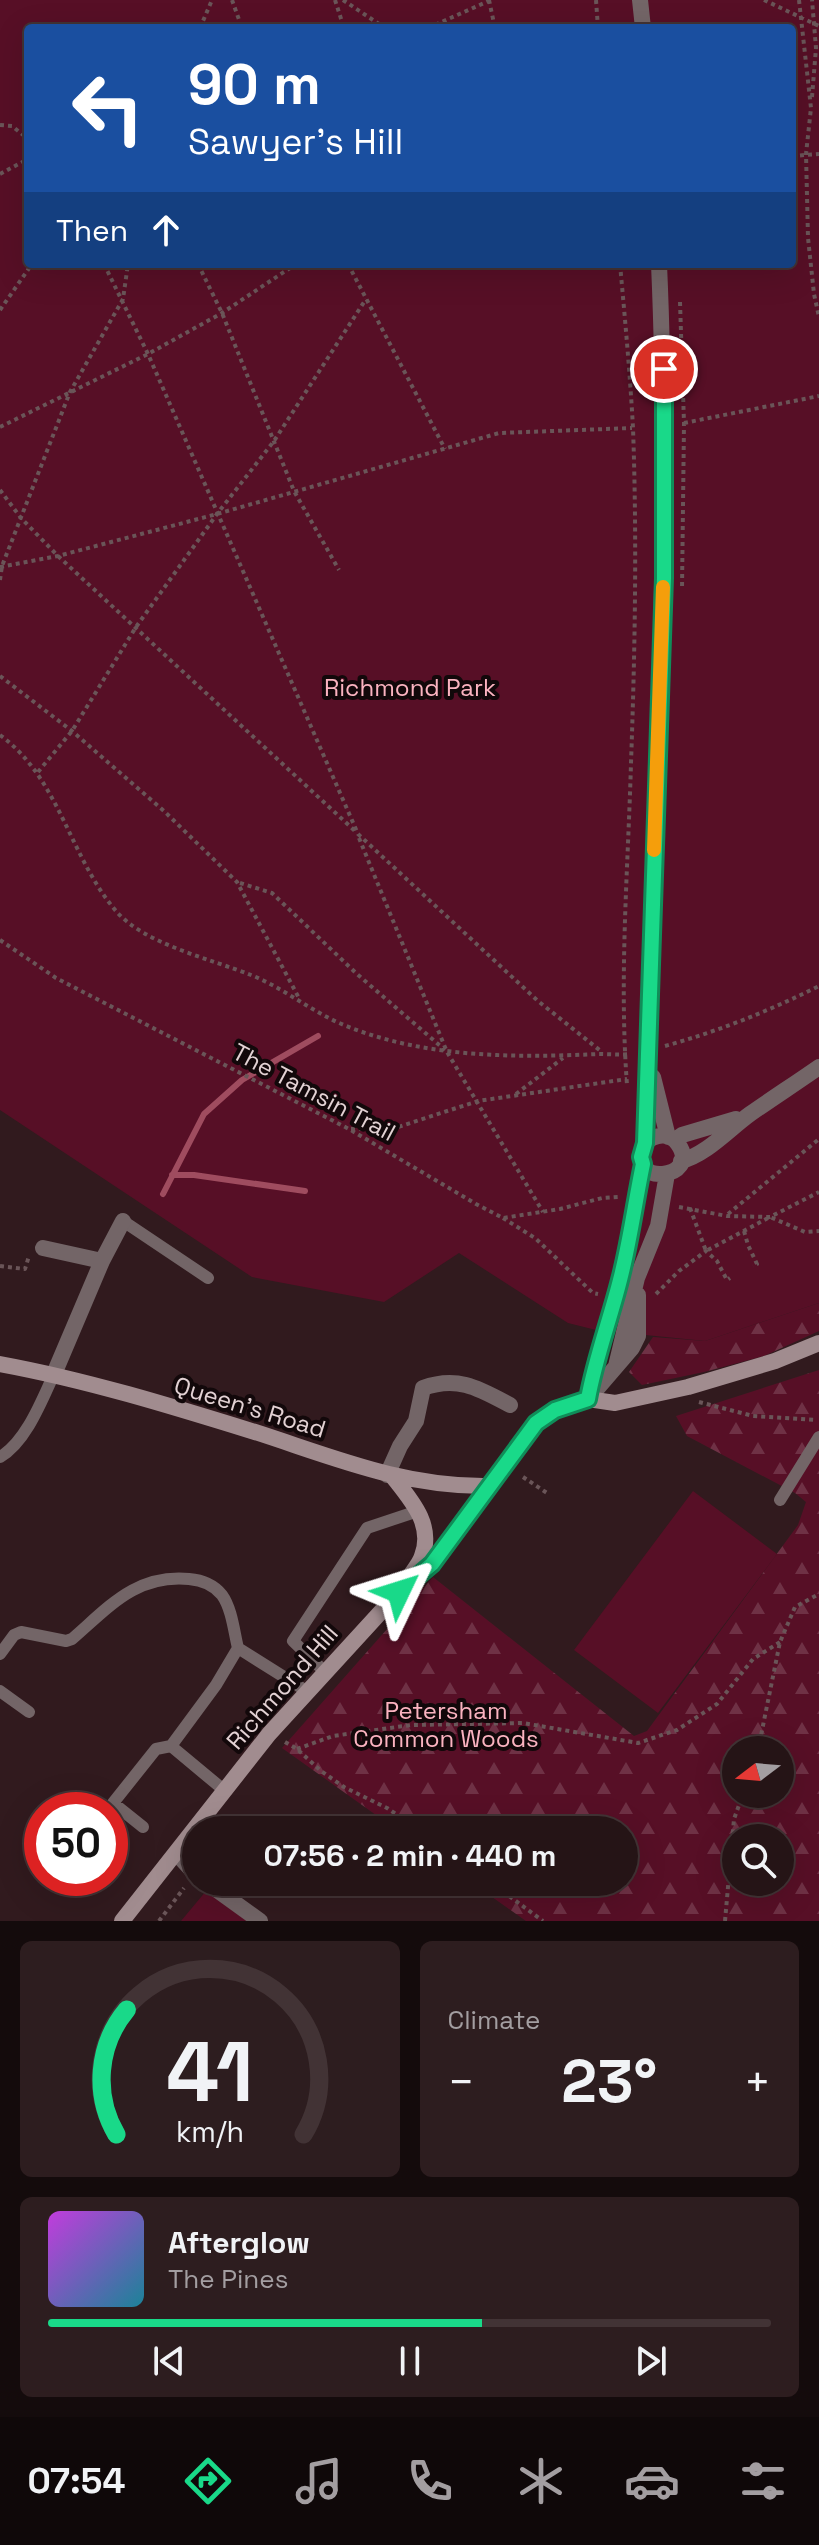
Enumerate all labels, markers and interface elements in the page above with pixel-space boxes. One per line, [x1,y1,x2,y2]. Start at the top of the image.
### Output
text: 90 m [188,49,321,120]
icon: left [56,56,160,160]
text: Sawyer's Hill [188,119,403,165]
icon: ahead [144,208,188,252]
text: Then [56,211,128,250]
pin [630,335,698,403]
icon: arrive [642,347,686,391]
park label: Richmond Park [324,672,496,703]
street label: The Tamsin Trail [227,1036,401,1148]
street label: Queen's Road [170,1369,330,1445]
position arrow [357,1550,441,1634]
street label: Richmond Hill [219,1618,345,1756]
park label: Petersham Common Woods [353,1695,539,1754]
north arrow [722,1736,794,1808]
map controls [722,1736,794,1896]
speed limit sign: 50 [24,1792,128,1896]
button: search [722,1824,794,1896]
text: 07:56 · 2 min · 440 m [264,1836,556,1875]
text: Climate [448,2003,540,2037]
text: 41 [166,2019,253,2125]
text: 23° [561,2043,657,2120]
text: − [448,2054,475,2110]
text: + [744,2054,771,2110]
text: km/h [176,2114,244,2150]
text: Afterglow [168,2223,310,2262]
text: The Pines [168,2262,288,2296]
icon: previous [147,2339,191,2383]
icon: pause [388,2339,432,2383]
icon: next [629,2339,673,2383]
icon: directions [180,2453,236,2509]
icon: music [291,2453,347,2509]
icon: phone [402,2453,458,2509]
icon: climate [513,2453,569,2509]
icon: car [624,2453,680,2509]
icon: filters [735,2453,791,2509]
text: 07:54 [28,2458,125,2504]

